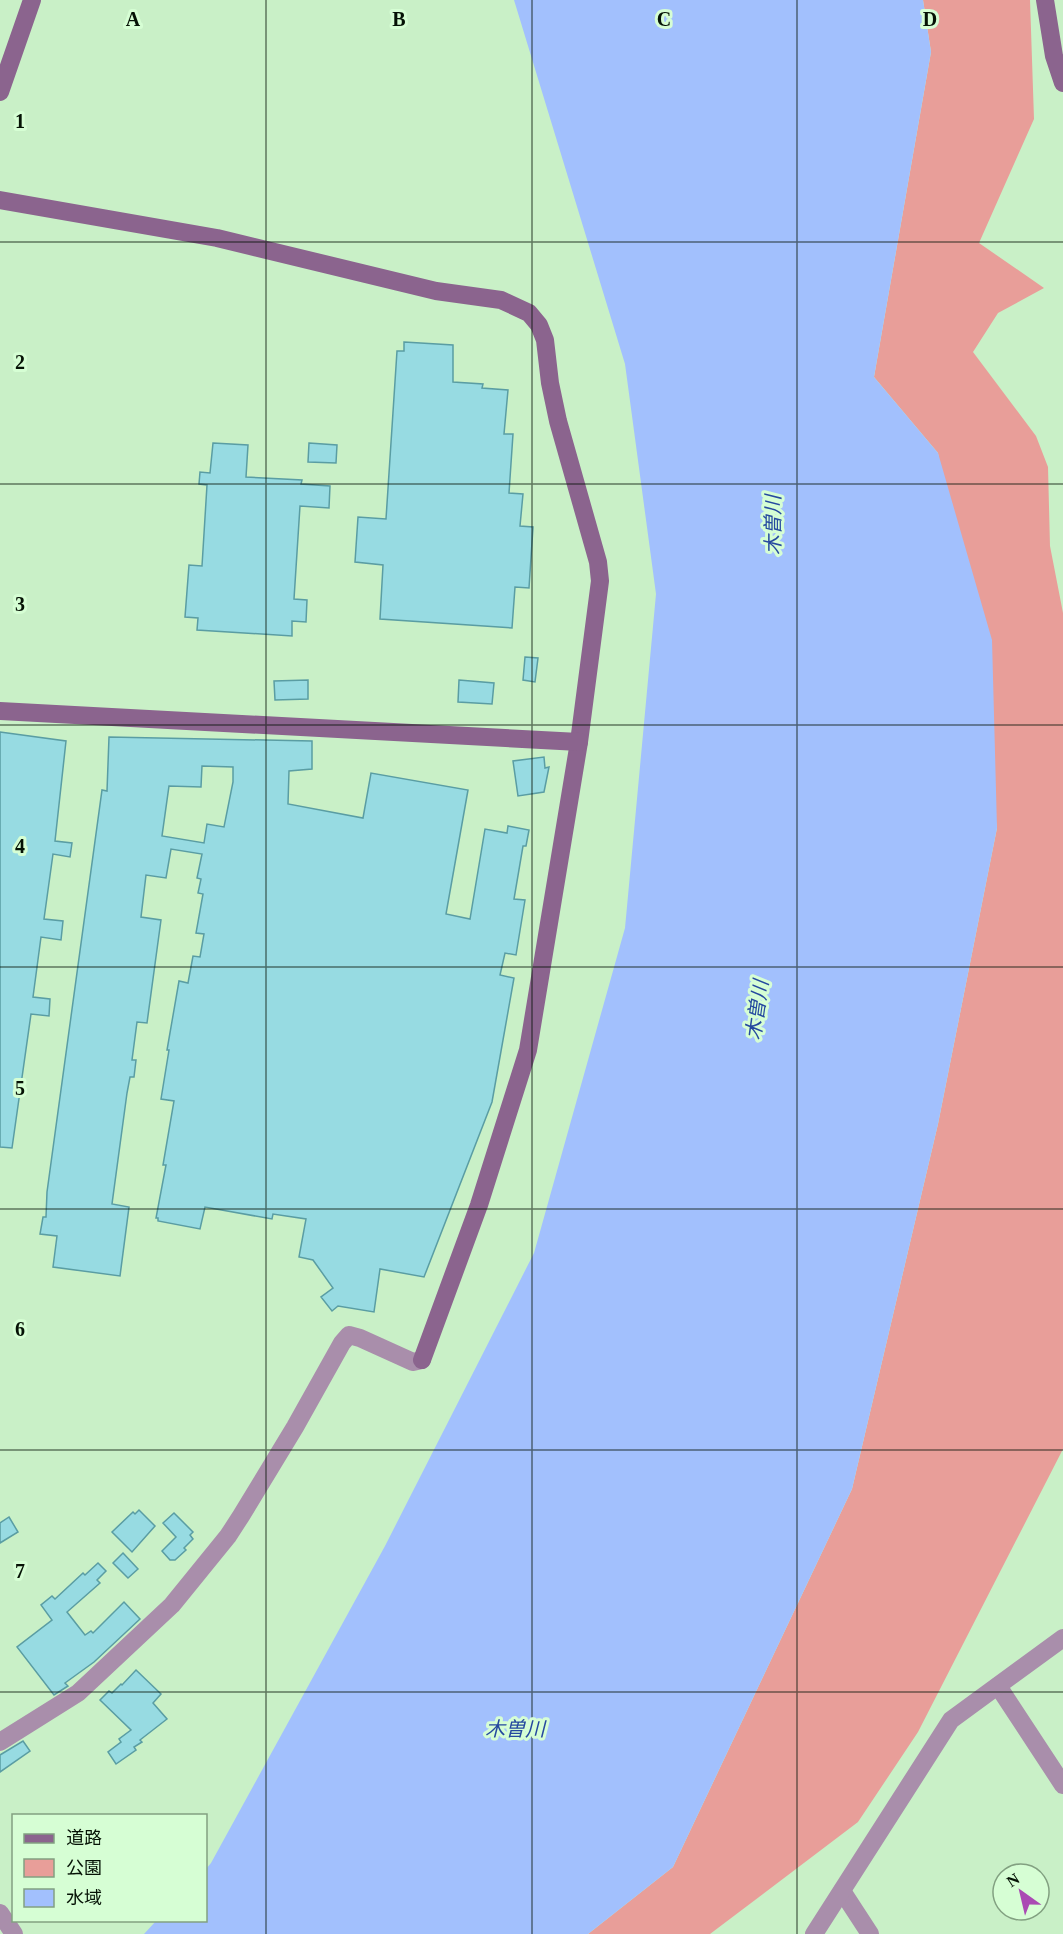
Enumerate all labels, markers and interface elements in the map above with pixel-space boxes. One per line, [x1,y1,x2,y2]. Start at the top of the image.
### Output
text: A [126,8,141,30]
text: B [392,8,406,30]
text: C [657,8,671,30]
text: D [923,8,937,30]
text: 1 [15,110,25,132]
text: 2 [15,351,25,373]
water label: 木曽川 [762,493,784,555]
text: 3 [15,593,25,615]
text: 4 [15,835,25,857]
water label: 木曽川 [742,977,772,1041]
text: 5 [15,1077,25,1099]
text: 6 [15,1318,25,1340]
text: 7 [15,1560,25,1582]
water label: 木曽川 [485,1718,547,1740]
legend [12,1814,207,1922]
text: 道路 [66,1828,102,1848]
text: 公園 [66,1858,102,1878]
north arrow [991,1862,1051,1922]
text: N [1003,1869,1023,1890]
text: 水域 [66,1888,102,1908]

